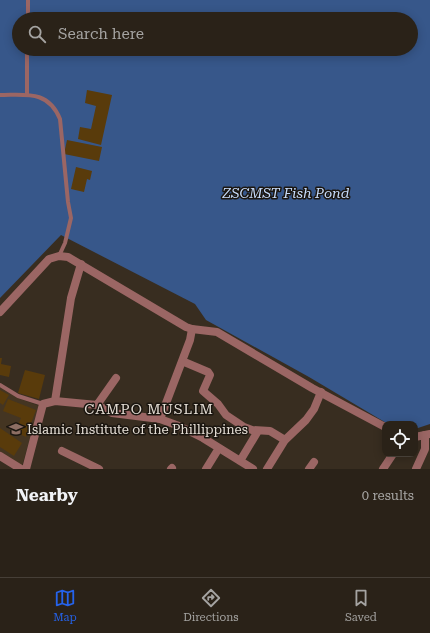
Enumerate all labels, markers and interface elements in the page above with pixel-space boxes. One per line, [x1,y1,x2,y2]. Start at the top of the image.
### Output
search box [12,12,418,56]
icon: search [26,23,48,45]
text: Search here [58,25,144,43]
water label: ZSCMST Fish Pond [222,185,350,201]
district label: CAMPO MUSLIM [84,401,214,417]
school or university icon: Islamic Institute of the Phillippines [8,421,24,437]
map controls [382,421,418,457]
button: locate [382,421,418,457]
place label: Islamic Institute of the Phillippines [27,422,248,437]
text: Nearby [16,485,78,505]
text: 0 results [362,488,414,503]
tab: Map [53,587,77,624]
tab: Directions [183,587,239,624]
tab: Saved [345,587,377,624]

